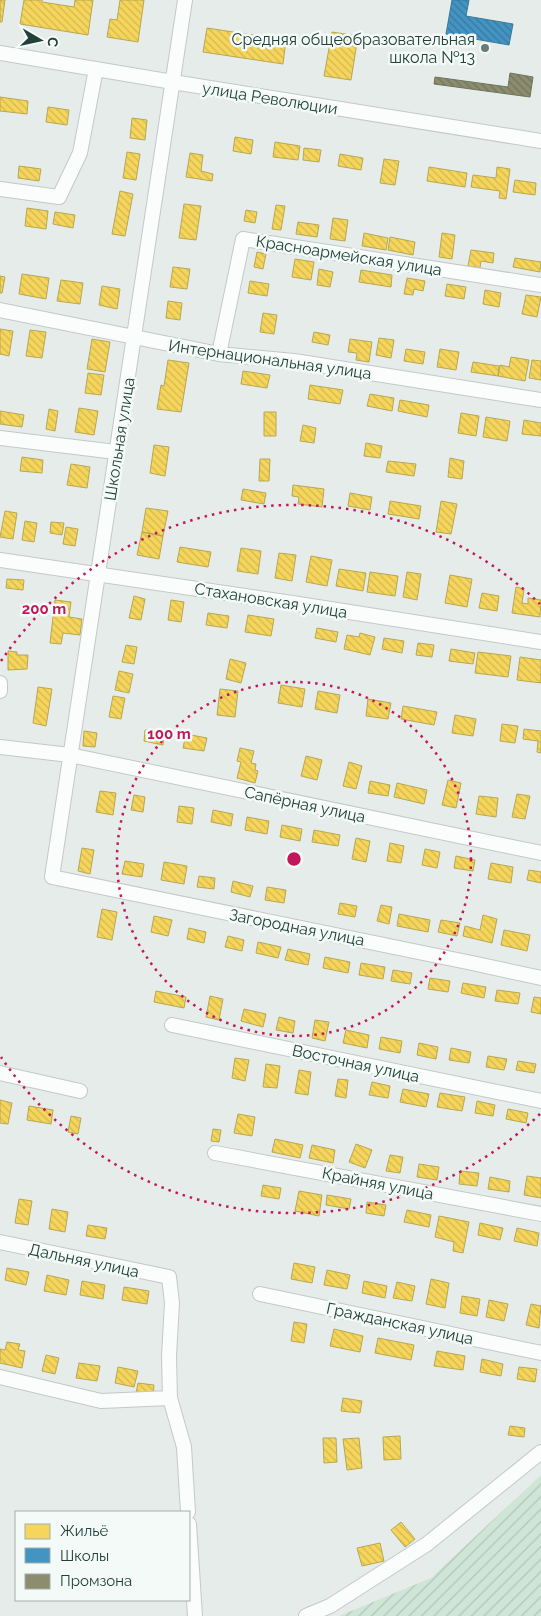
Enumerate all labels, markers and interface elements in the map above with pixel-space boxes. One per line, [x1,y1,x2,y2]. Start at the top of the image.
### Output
north arrow [15,15,65,65]
place label: Средняя общеобразовательная школа №13 [232,30,475,67]
text: С [44,36,61,48]
marker: Средняя общеобразовательная школа №13 [479,42,491,54]
street label: улица Революции [201,78,339,119]
street label: Красноармейская улица [255,231,443,280]
street label: Интернациональная улица [167,336,373,383]
street label: Школьная улица [100,376,139,502]
street label: Стахановская улица [193,579,349,622]
text: 200 m [22,600,66,618]
text: 100 m [147,725,191,743]
street label: Сапёрная улица [243,782,367,827]
centre of rings [285,850,303,868]
street label: Загородная улица [228,905,366,950]
street label: Восточная улица [291,1041,421,1086]
street label: Крайняя улица [321,1163,435,1204]
street label: Дальняя улица [27,1240,141,1281]
street label: Гражданская улица [325,1299,475,1348]
legend [15,1511,190,1601]
text: Жильё [60,1522,109,1540]
text: Школы [60,1547,109,1565]
text: Промзона [60,1572,132,1590]

